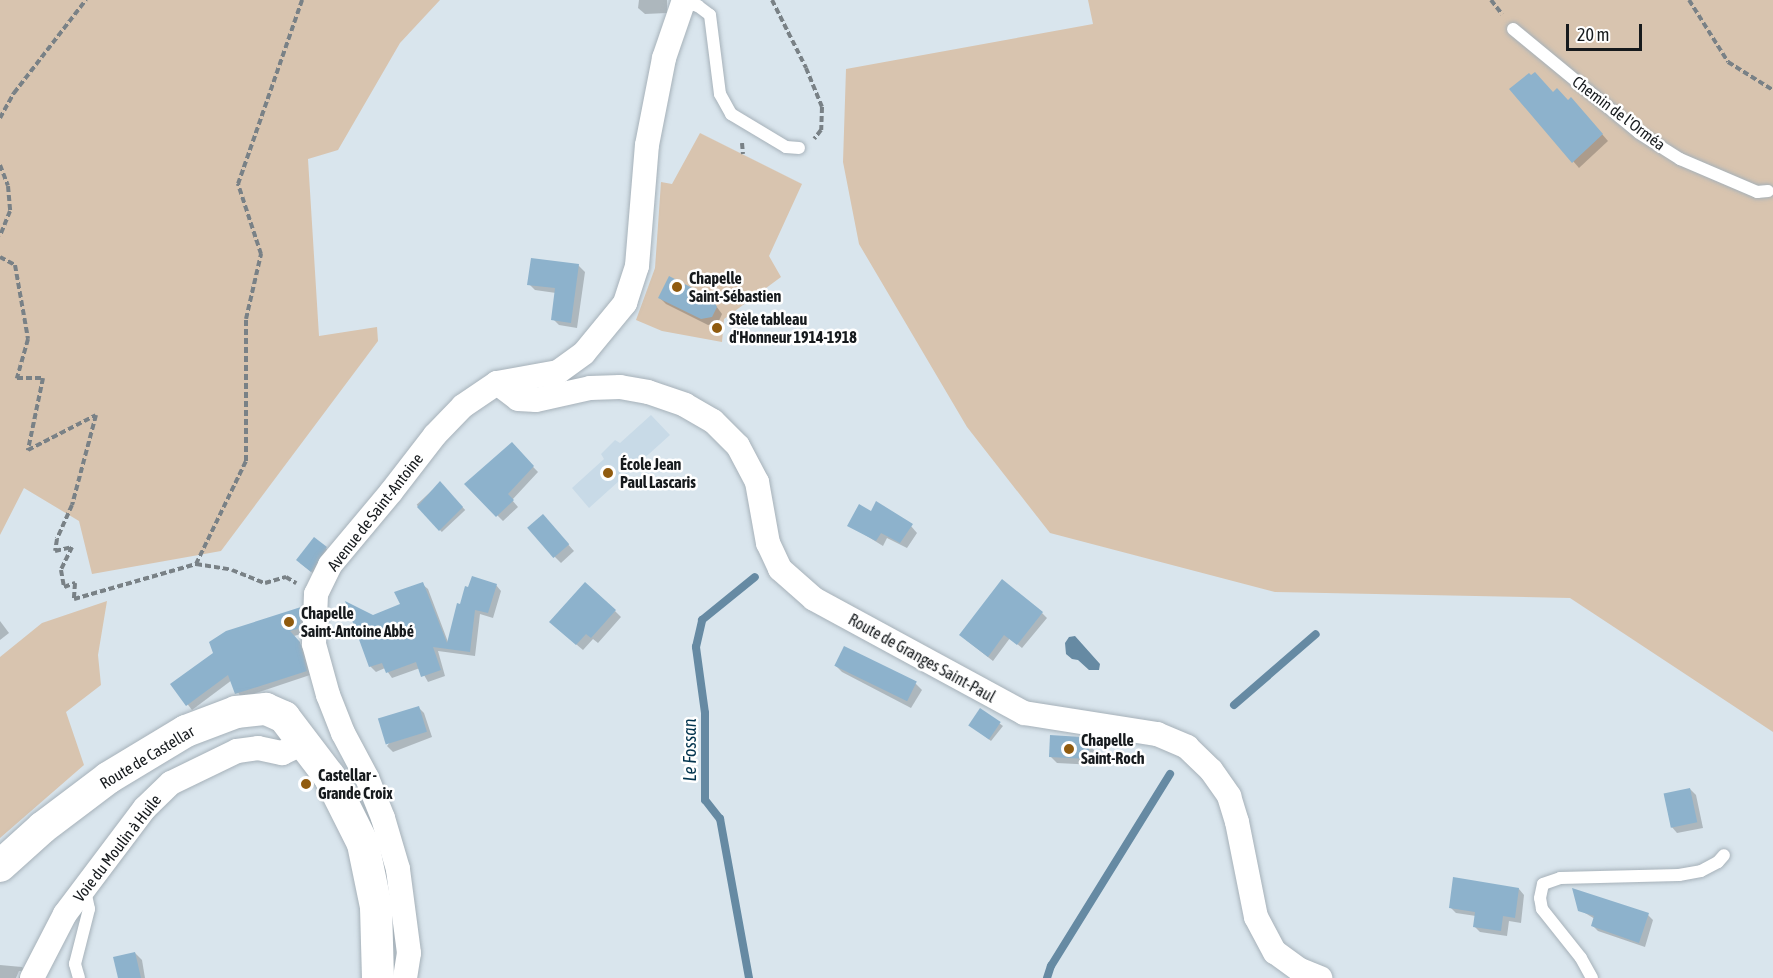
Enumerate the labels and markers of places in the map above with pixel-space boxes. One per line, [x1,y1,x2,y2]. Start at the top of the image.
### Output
place label: Chapelle Saint-Sébastien [689,268,781,306]
marker: Chapelle Saint-Sébastien [670,280,684,294]
place label: Stèle tableau d'Honneur 1914-1918 [729,309,857,347]
marker: Stèle tableau d'Honneur 1914-1918 [710,321,724,335]
place label: École Jean Paul Lascaris [620,454,696,492]
marker: École Jean Paul Lascaris [601,466,615,480]
place label: Chapelle Saint-Antoine Abbé [301,603,414,641]
marker: Chapelle Saint-Antoine Abbé [282,615,296,629]
place label: Chapelle Saint-Roch [1081,730,1144,768]
marker: Chapelle Saint-Roch [1062,742,1076,756]
place label: Castellar - Grande Croix [318,765,393,803]
marker: Castellar - Grande Croix [299,777,313,791]

